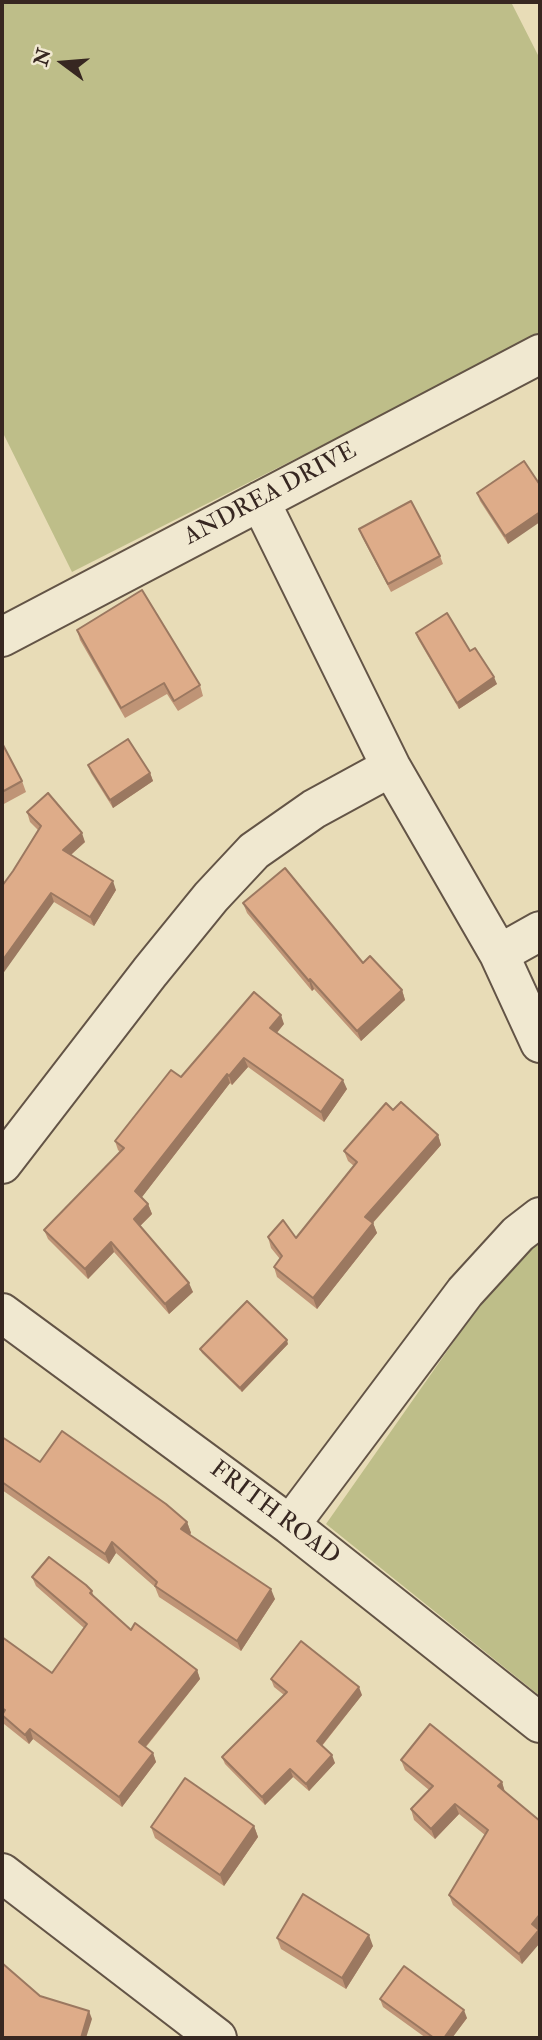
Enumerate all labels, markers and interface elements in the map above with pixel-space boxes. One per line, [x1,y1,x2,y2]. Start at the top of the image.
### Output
north arrow [28,28,98,98]
text: N [29,46,57,69]
street label: ANDREA DRIVE [180,437,362,553]
street label: FRITH ROAD [203,1456,345,1572]

